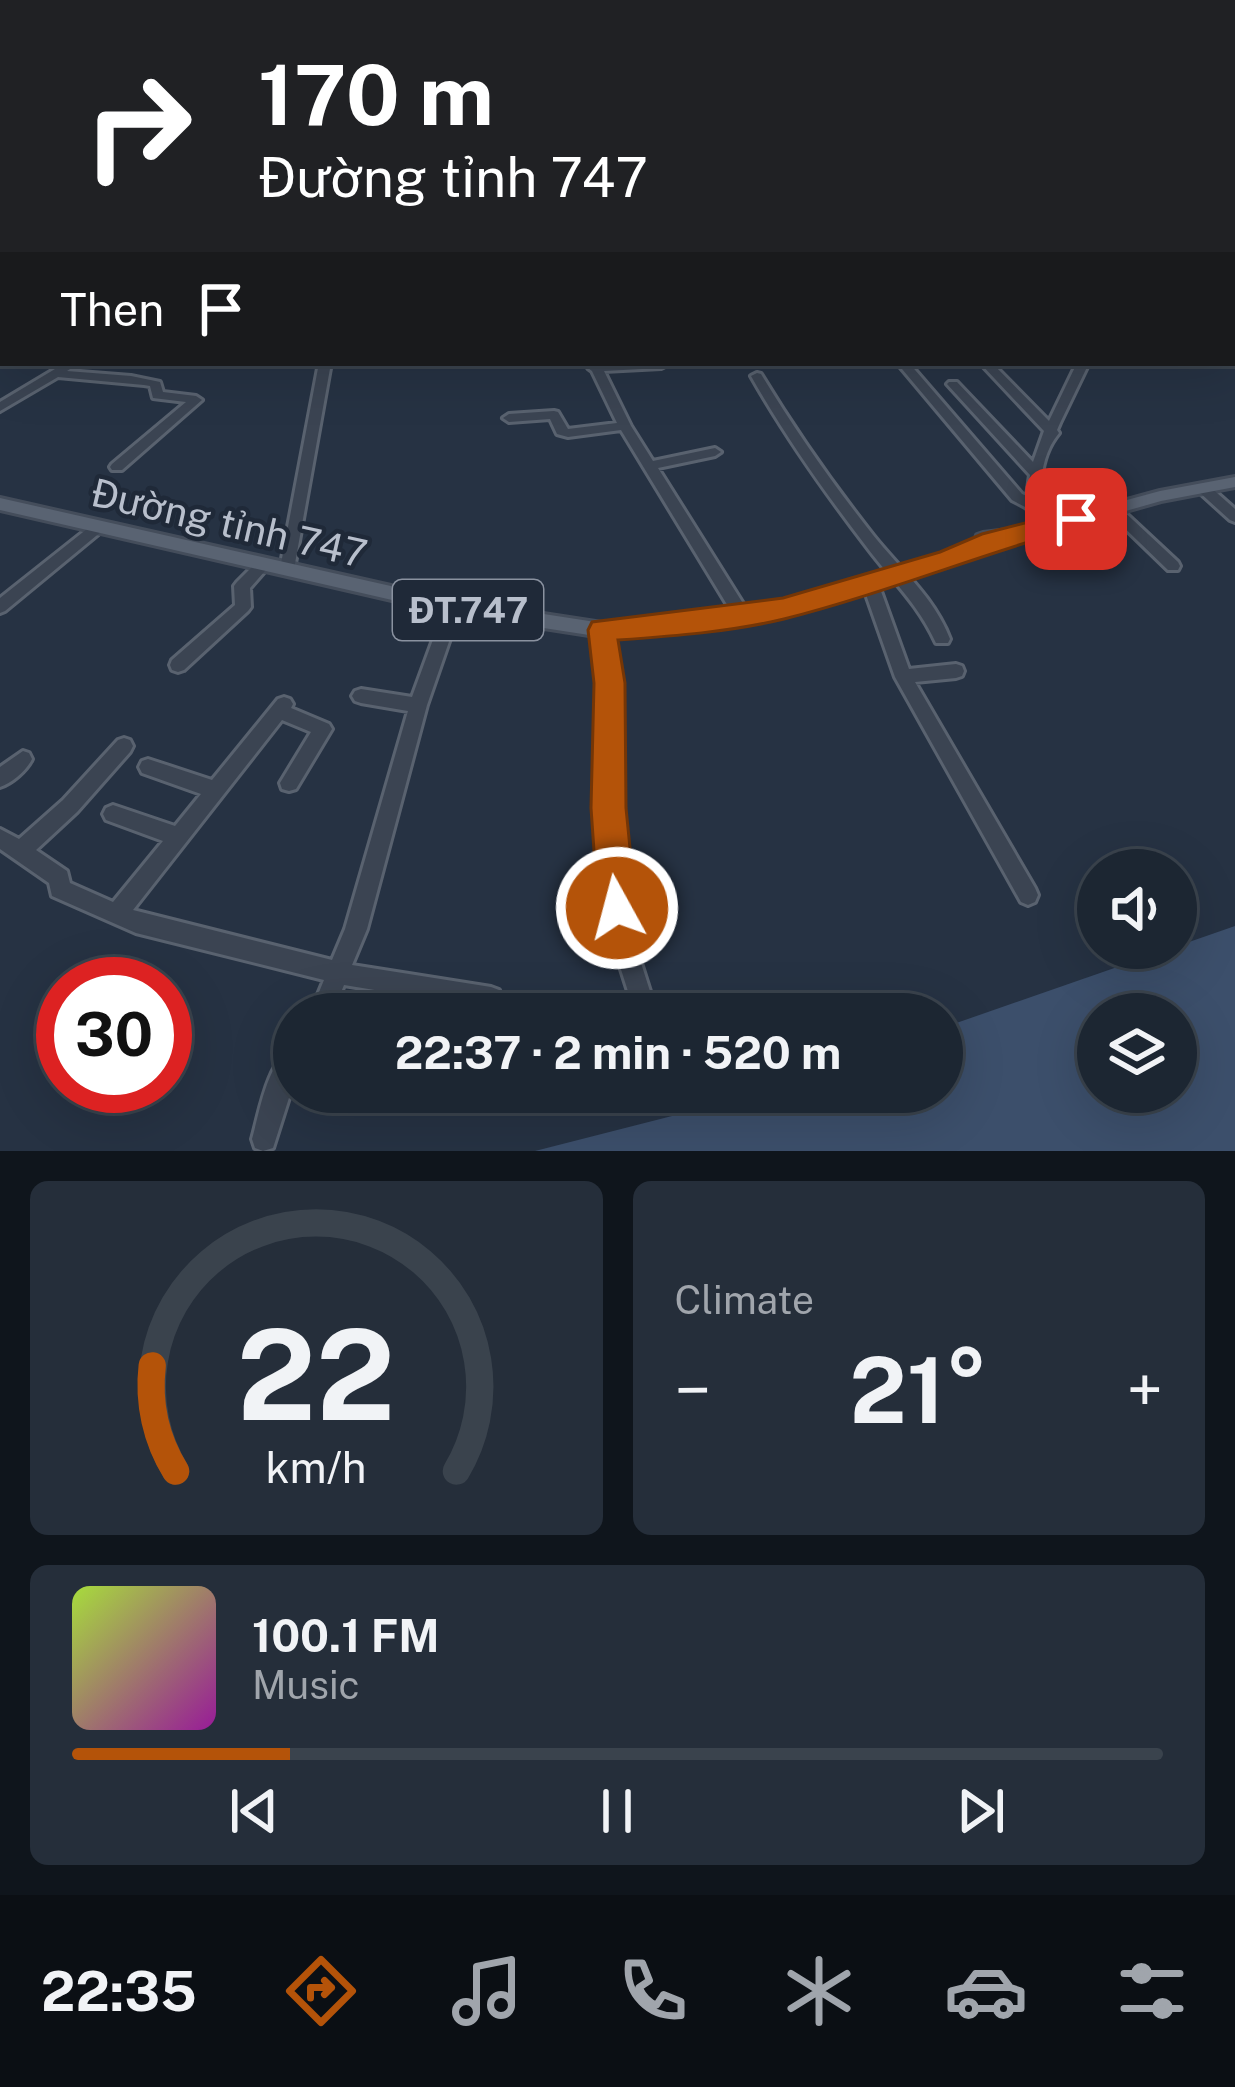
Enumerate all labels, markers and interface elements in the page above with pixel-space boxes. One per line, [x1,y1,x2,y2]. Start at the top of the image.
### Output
text: 170 m [258,45,494,144]
icon: right [60,48,216,204]
text: Đường tỉnh 747 [258,146,648,209]
icon: arrive [188,276,254,342]
text: Then [60,283,164,336]
pin [1025,468,1127,570]
street label: Đường tỉnh 747 [87,469,371,577]
icon: arrive [1043,486,1109,552]
road number: ĐT.747 [393,580,543,640]
position arrow [554,845,680,971]
map controls [1077,849,1197,1113]
button: sound [1077,849,1197,969]
speed limit sign: 30 [36,957,192,1113]
button: layers [1077,993,1197,1113]
text: 22:37 · 2 min · 520 m [395,1026,841,1079]
text: Climate [675,1277,814,1323]
text: 22 [237,1301,395,1448]
text: 21° [850,1337,988,1443]
text: − [675,1351,711,1429]
text: + [1126,1351,1163,1429]
text: km/h [266,1442,367,1493]
text: 100.1 FM [252,1609,440,1662]
text: Music [252,1662,360,1708]
icon: previous [221,1778,287,1844]
icon: pause [584,1778,650,1844]
icon: next [948,1778,1014,1844]
icon: directions [279,1949,363,2033]
icon: music [445,1949,529,2033]
icon: phone [611,1949,695,2033]
icon: climate [777,1949,861,2033]
icon: car [944,1949,1028,2033]
icon: filters [1110,1949,1194,2033]
text: 22:35 [41,1960,197,2023]

